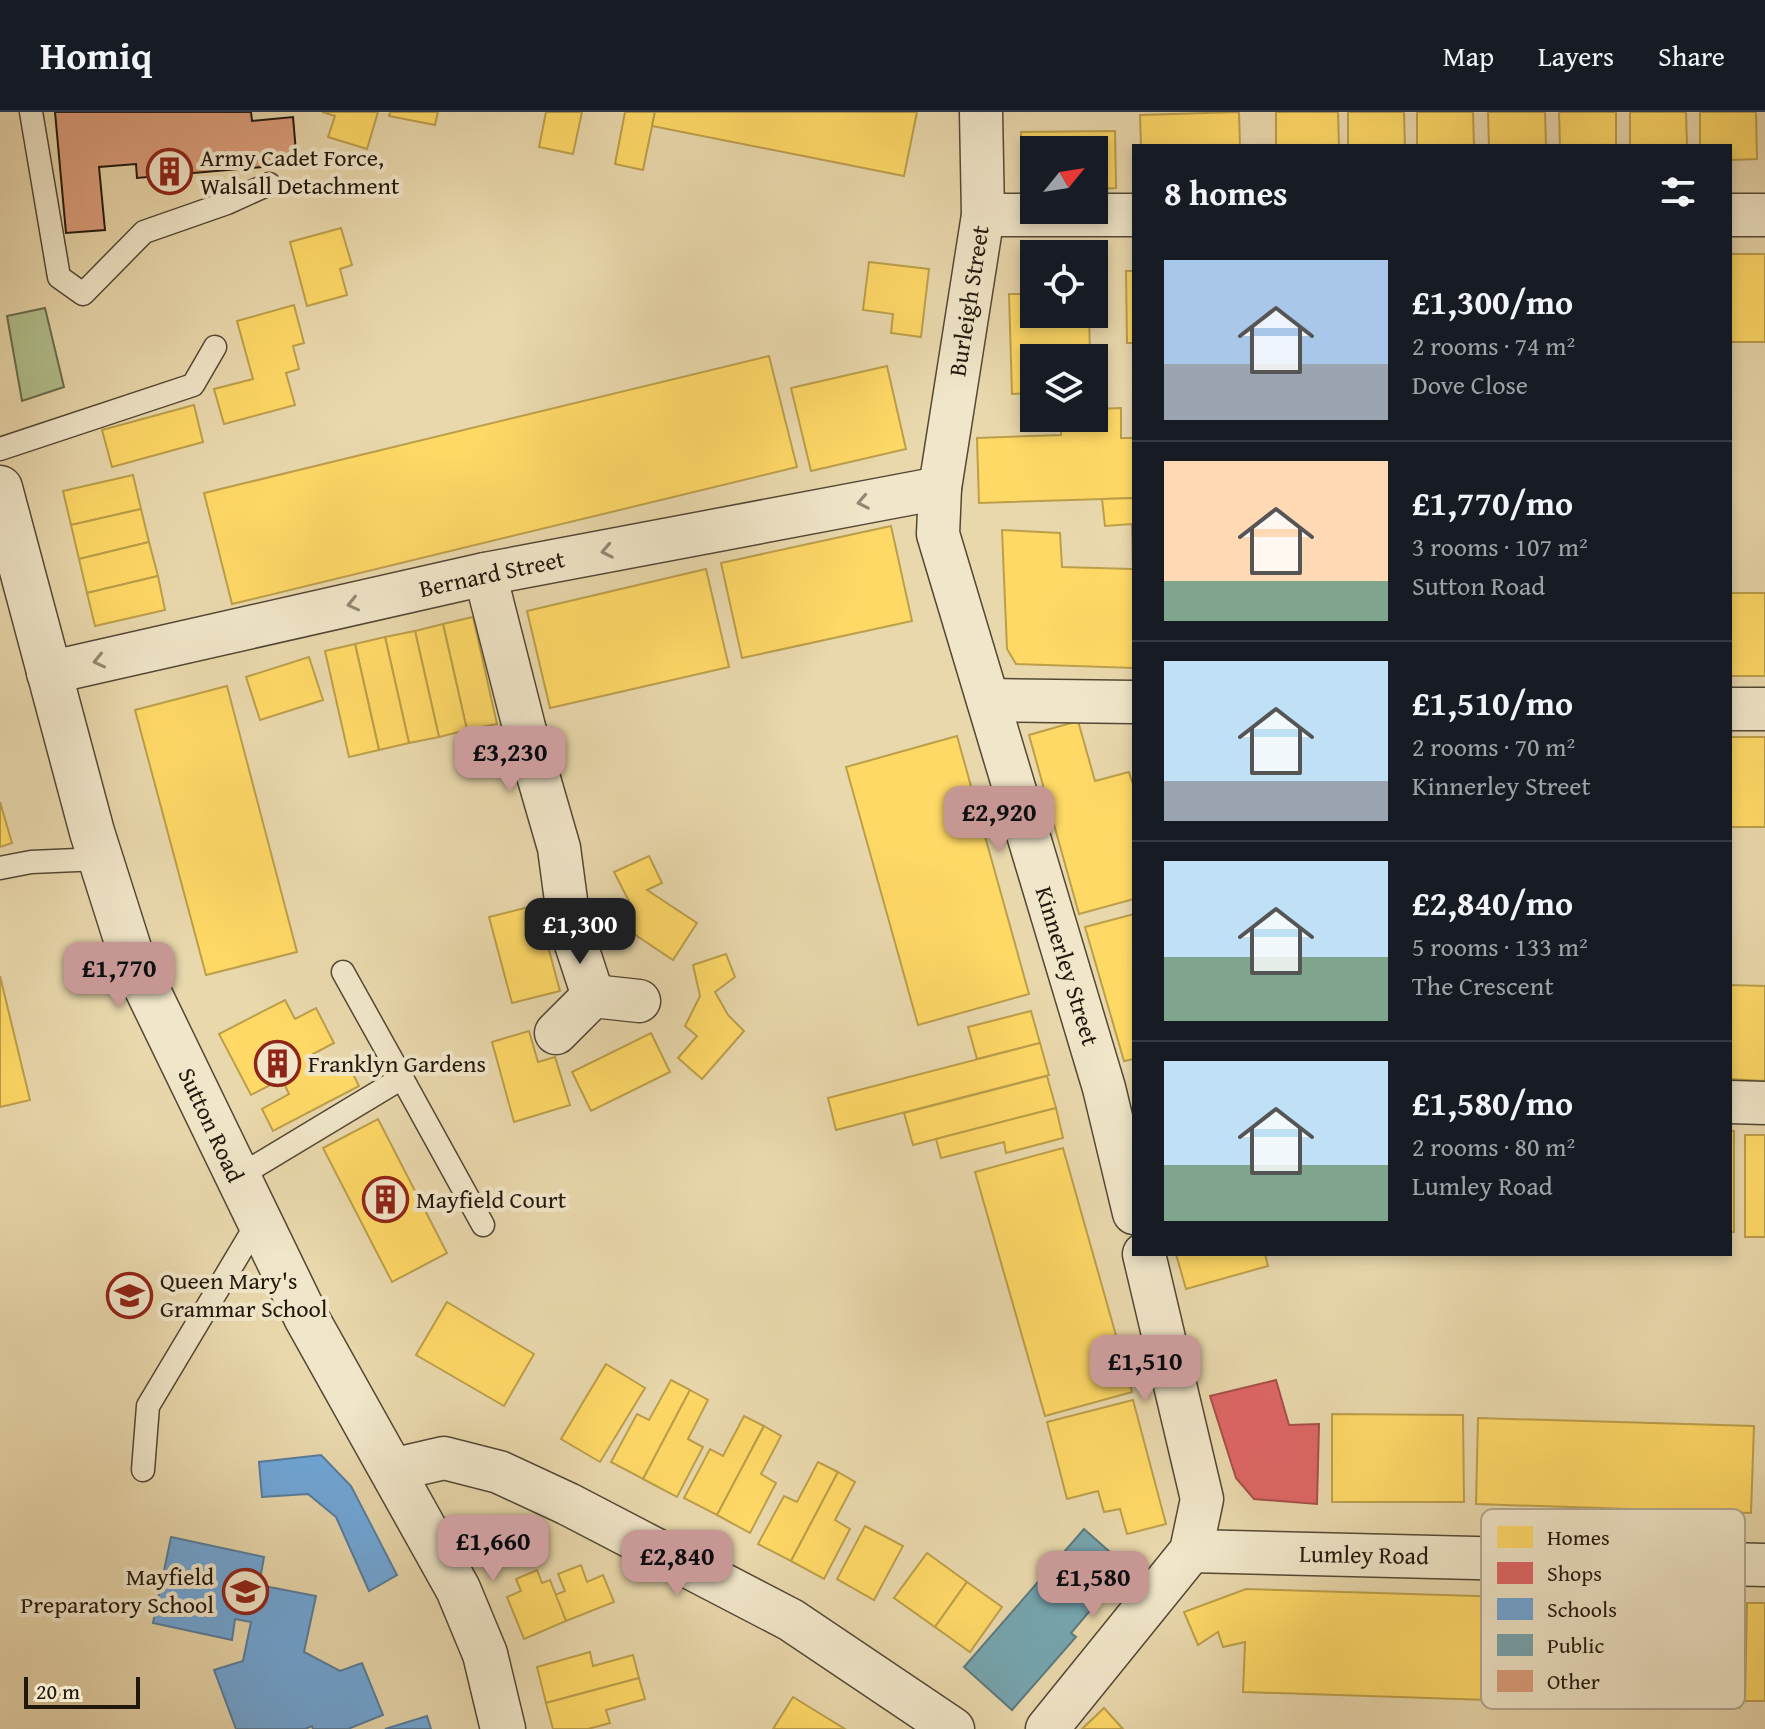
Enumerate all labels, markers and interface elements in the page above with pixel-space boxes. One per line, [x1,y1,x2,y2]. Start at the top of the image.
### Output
text: Homiq [40,27,152,83]
text: Map [1443,35,1494,76]
text: Layers [1538,35,1614,76]
text: Share [1658,35,1725,76]
north arrow [1020,136,1108,224]
map controls [1020,136,1108,432]
place label: Army Cadet Force, Walsall Detachment [200,140,400,203]
building icon: Army Cadet Force, Walsall Detachment [145,148,193,196]
text: 8 homes [1164,168,1288,217]
icon: filters [1656,170,1700,214]
street label: Burleigh Street [939,222,998,379]
button: locate [1020,240,1108,328]
text: £1,300/mo [1412,277,1573,326]
icon: home [1228,292,1324,388]
text: 2 rooms · 74 m² [1412,326,1575,365]
button: layers [1020,344,1108,432]
text: Dove Close [1412,365,1528,404]
text: £1,770/mo [1412,478,1573,527]
one-way arrow [856,493,870,510]
icon: home [1228,493,1324,589]
text: 3 rooms · 107 m² [1412,527,1588,566]
street label: Bernard Street [416,541,568,606]
one-way arrow [601,541,614,558]
text: Sutton Road [1412,566,1545,605]
one-way arrow [347,594,360,611]
one-way arrow [93,652,107,669]
text: £1,510/mo [1412,678,1573,727]
icon: home [1228,693,1324,789]
pin: £3,230 [445,726,575,794]
text: 2 rooms · 70 m² [1412,727,1575,766]
text: £3,230 [473,732,547,771]
text: Kinnerley Street [1412,766,1591,805]
pin: £2,920 [934,786,1064,854]
text: £2,920 [962,792,1036,831]
text: £2,840/mo [1412,878,1573,927]
street label: Kinnerley Street [1027,882,1108,1050]
icon: home [1228,893,1324,989]
pin: £1,300 [515,898,645,966]
text: £1,300 [543,904,617,943]
text: 5 rooms · 133 m² [1412,927,1588,966]
pin: £1,770 [54,942,184,1010]
text: £1,770 [82,948,156,987]
text: The Crescent [1412,966,1554,1005]
building icon: Franklyn Gardens [253,1040,301,1088]
place label: Franklyn Gardens [308,1046,486,1081]
street label: Sutton Road [170,1062,253,1188]
text: £1,580/mo [1412,1078,1573,1127]
icon: home [1228,1093,1324,1189]
text: 2 rooms · 80 m² [1412,1127,1575,1166]
text: Lumley Road [1412,1166,1553,1205]
building icon: Mayfield Court [361,1176,409,1224]
place label: Mayfield Court [416,1182,567,1217]
place label: Queen Mary's Grammar School [160,1263,328,1326]
school or university icon: Queen Mary's Grammar School [105,1271,153,1319]
pin: £1,510 [1080,1335,1210,1403]
text: £1,510 [1108,1341,1182,1380]
legend [1481,1509,1745,1709]
pin: £1,660 [428,1515,558,1583]
text: £1,660 [456,1521,530,1560]
text: Homes [1547,1521,1610,1553]
pin: £2,840 [612,1530,742,1598]
text: £2,840 [640,1536,714,1575]
street label: Lumley Road [1299,1536,1429,1573]
pin: £1,580 [1028,1551,1158,1619]
text: £1,580 [1056,1557,1130,1596]
text: Shops [1547,1557,1602,1589]
place label: Mayfield Preparatory School [20,1559,214,1622]
school or university icon: Mayfield Preparatory School [221,1567,269,1615]
text: Schools [1547,1593,1617,1625]
text: Public [1547,1629,1604,1661]
text: Other [1547,1665,1600,1697]
scale bar [24,1673,140,1709]
text: 20 m [36,1675,80,1707]

